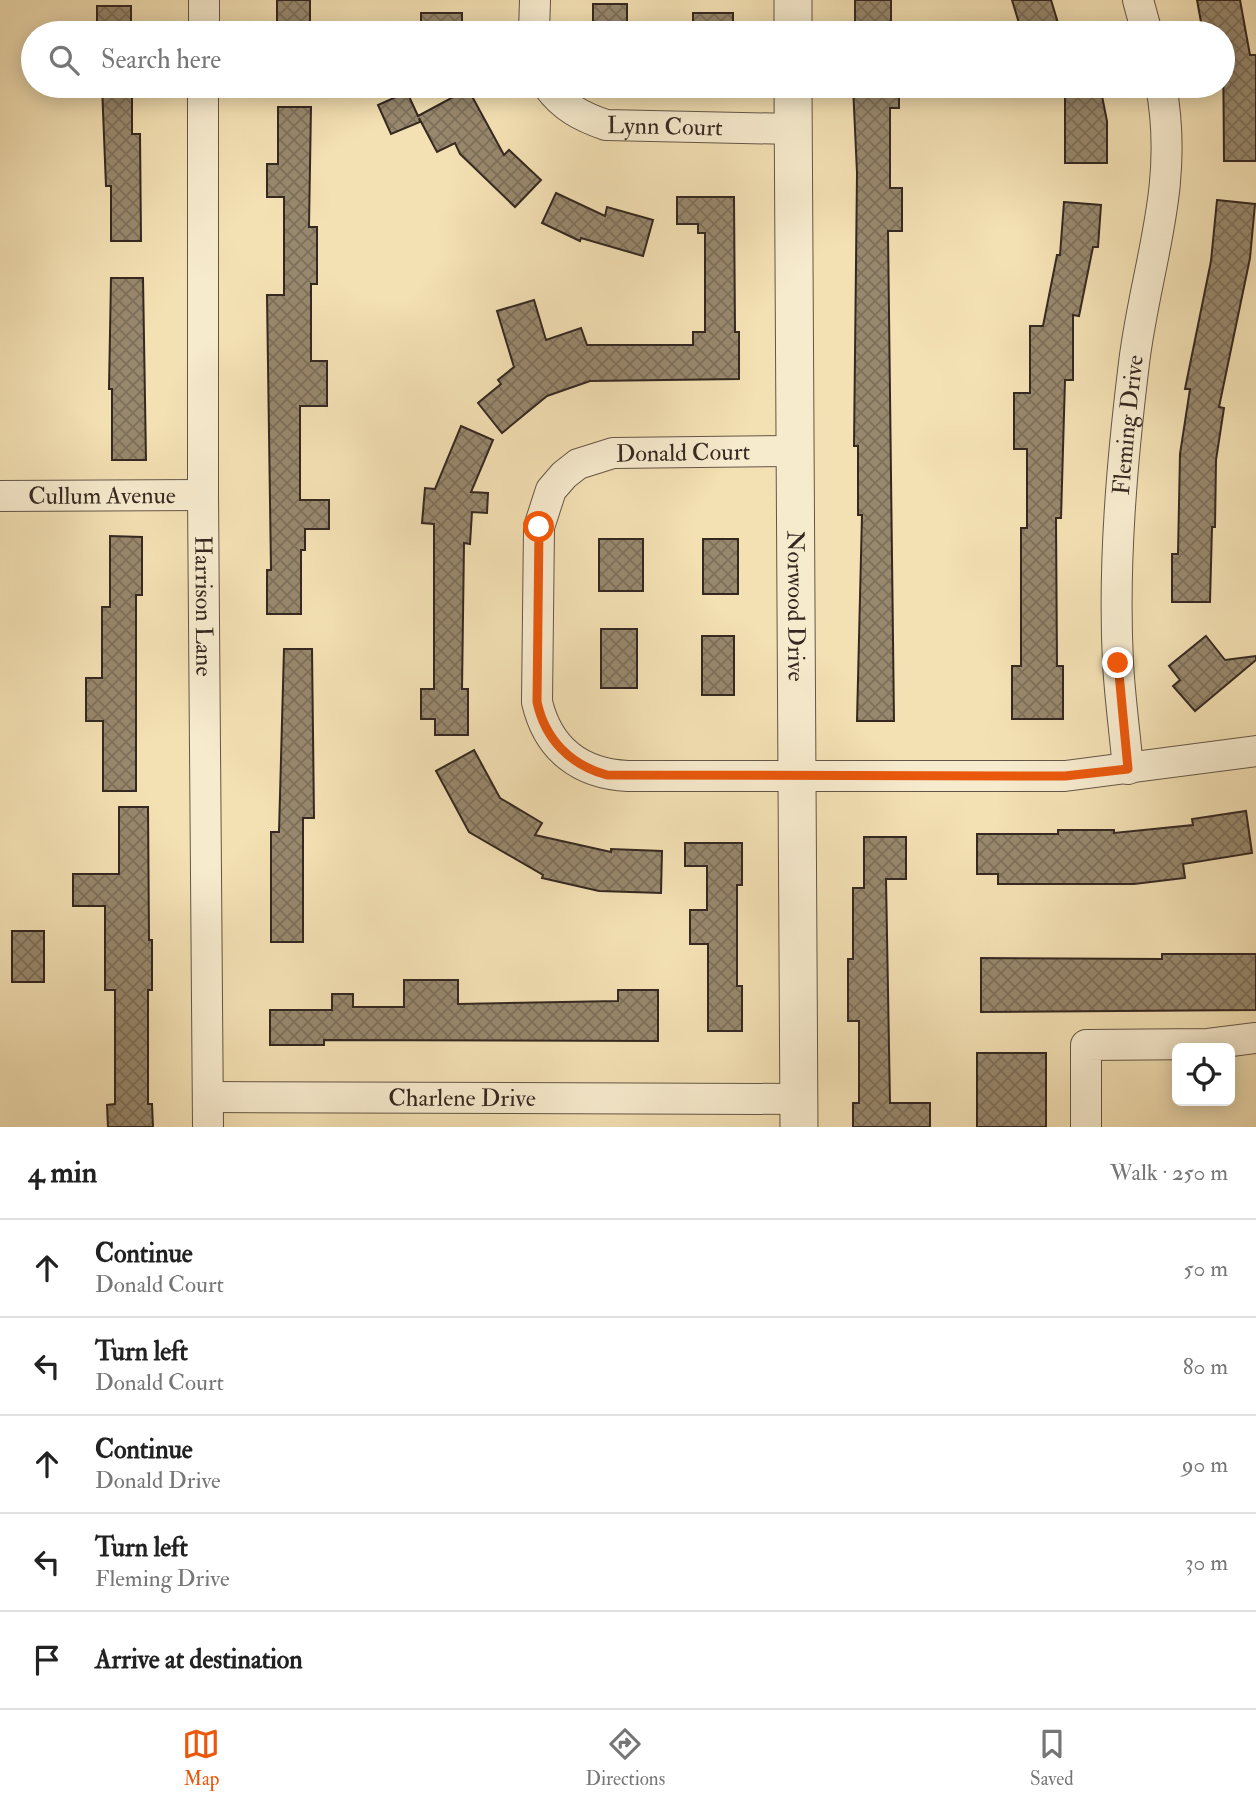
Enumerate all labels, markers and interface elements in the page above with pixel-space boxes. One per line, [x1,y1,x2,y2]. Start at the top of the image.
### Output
search box [21,21,1235,98]
icon: search [45,41,83,79]
text: Search here [101,44,221,76]
street label: Lynn Court [607,110,723,143]
street label: Fleming Drive [1105,353,1150,496]
street label: Donald Court [615,436,751,470]
street label: Cullum Avenue [28,480,176,511]
route start [523,511,554,542]
street label: Norwood Drive [780,530,812,682]
street label: Harrison Lane [188,536,220,676]
route end [1102,647,1133,678]
map controls [1172,1043,1235,1106]
button: locate [1172,1043,1235,1106]
street label: Charlene Drive [388,1082,536,1114]
text: 4 min [28,1154,97,1191]
text: Walk · 250 m [1110,1158,1228,1187]
text: Continue [95,1238,193,1270]
icon: ahead [28,1249,66,1287]
text: 50 m [1184,1254,1228,1283]
text: Donald Court [95,1270,224,1299]
text: Turn left [95,1336,188,1368]
icon: left [28,1347,66,1385]
text: 80 m [1183,1352,1228,1381]
text: Donald Court [95,1368,224,1397]
text: Continue [95,1434,193,1466]
icon: ahead [28,1445,66,1483]
text: 90 m [1182,1450,1228,1479]
text: Donald Drive [95,1466,221,1495]
text: Turn left [95,1532,188,1564]
icon: left [28,1543,66,1581]
text: 30 m [1185,1548,1228,1577]
text: Fleming Drive [95,1564,230,1593]
icon: arrive [28,1641,66,1679]
text: Arrive at destination [95,1644,303,1676]
tab: Map [182,1725,220,1791]
tab: Directions [585,1725,665,1791]
tab: Saved [1030,1725,1074,1791]

